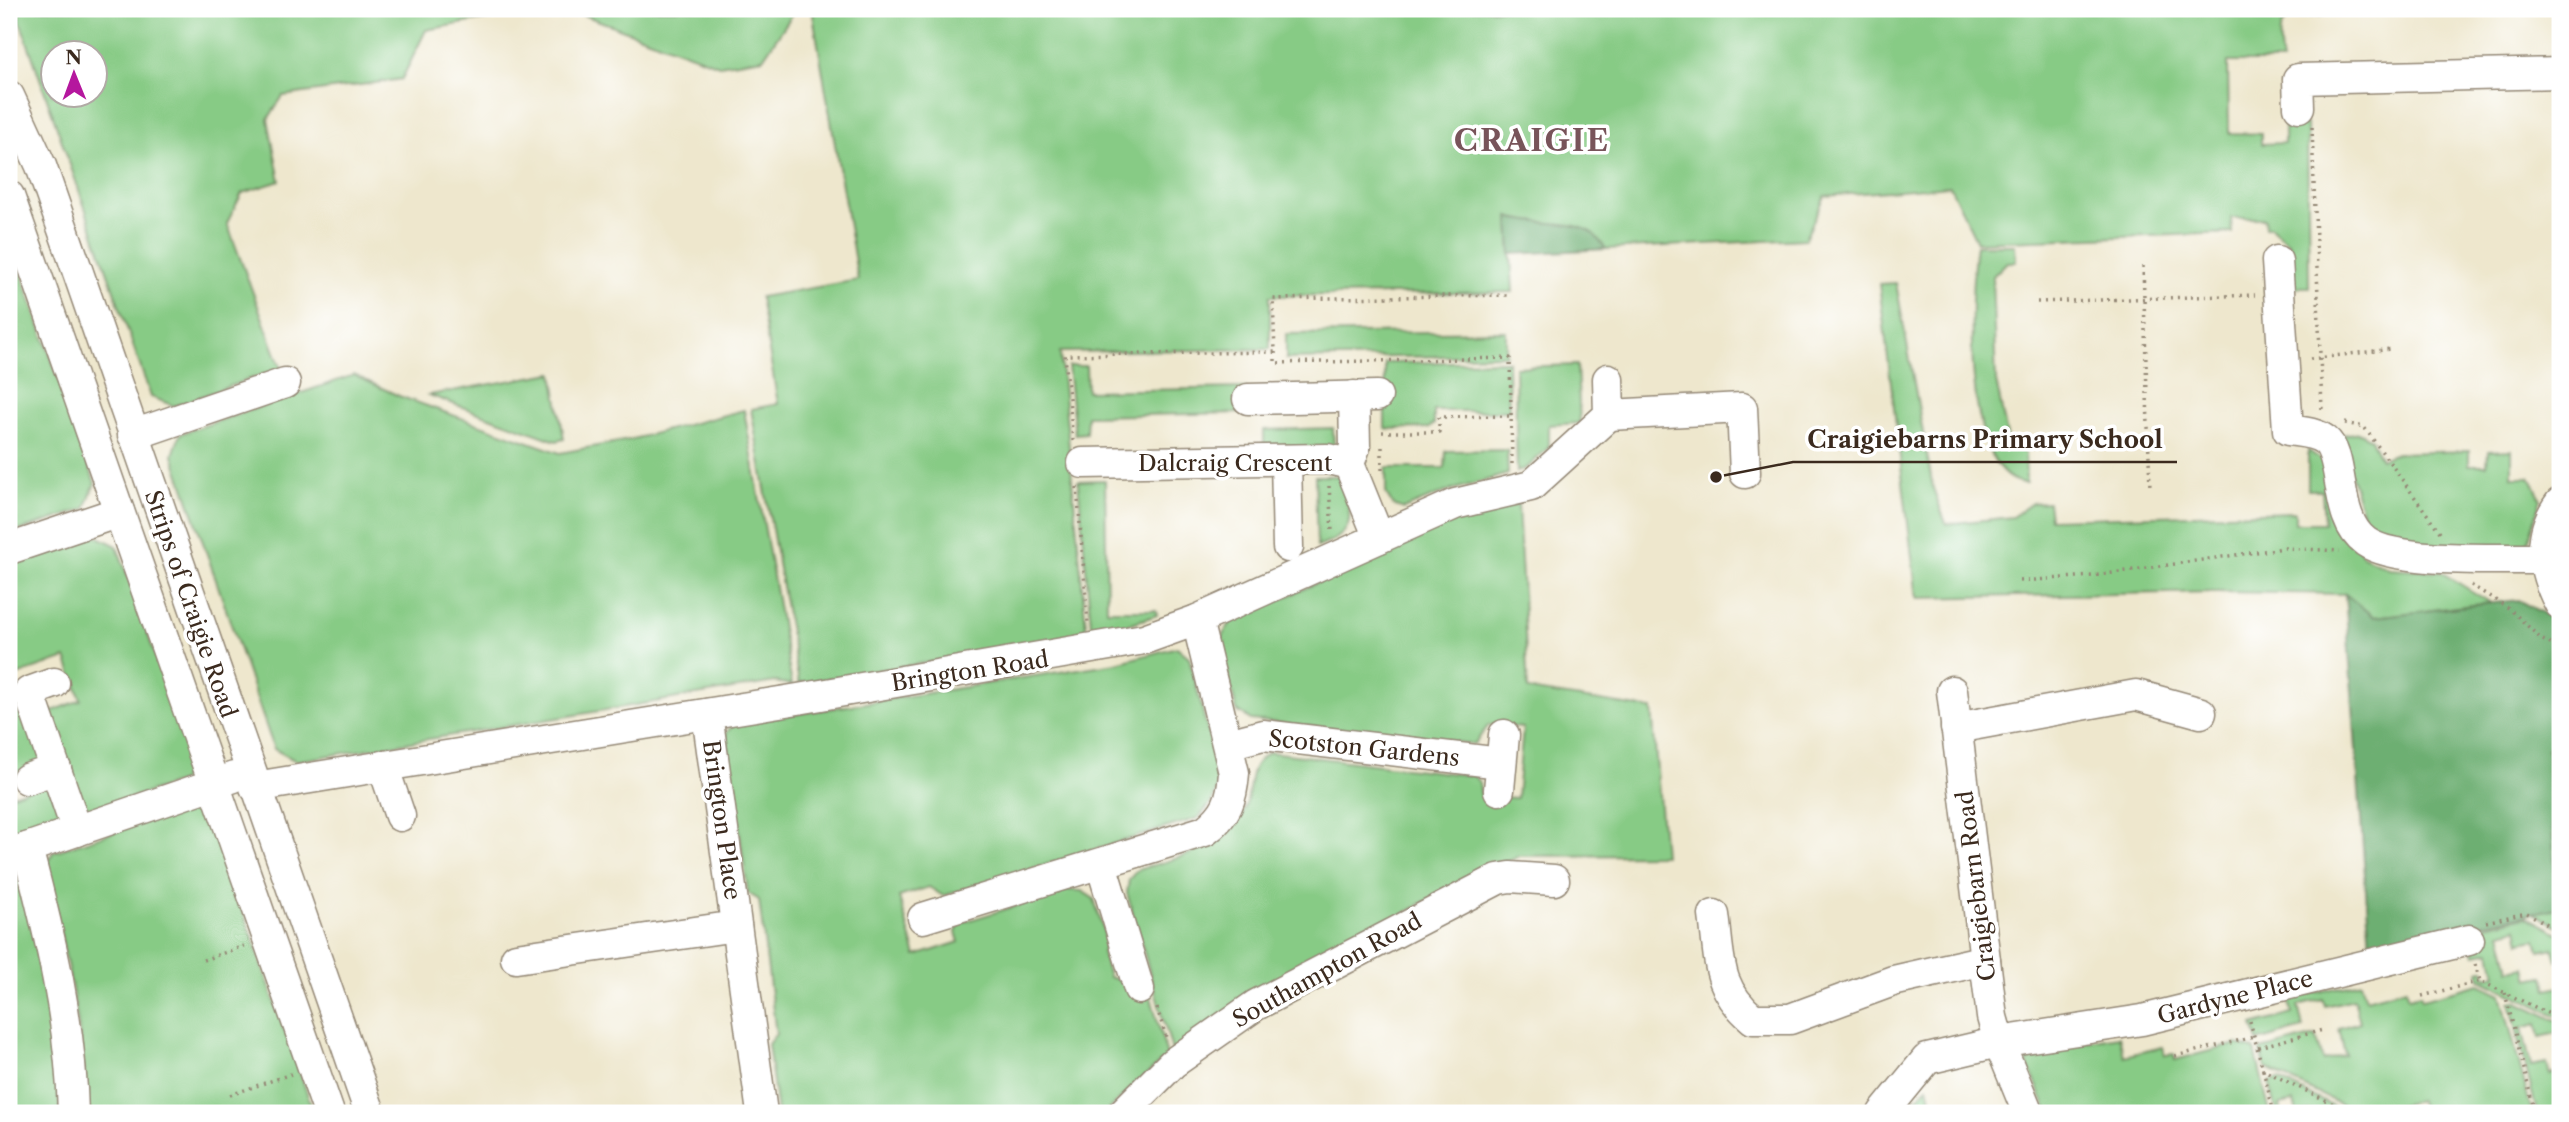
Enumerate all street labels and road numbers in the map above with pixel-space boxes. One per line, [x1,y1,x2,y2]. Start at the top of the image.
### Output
street label: Dalcraig Crescent [1138,449,1332,477]
street label: Strips of Craigie Road [139,487,243,721]
street label: Brington Road [889,645,1051,697]
street label: Scotston Gardens [1267,724,1461,772]
street label: Brington Place [697,738,747,902]
street label: Craigiebarn Road [1950,789,2002,983]
street label: Southampton Road [1228,906,1426,1034]
street label: Gardyne Place [2154,964,2316,1030]

